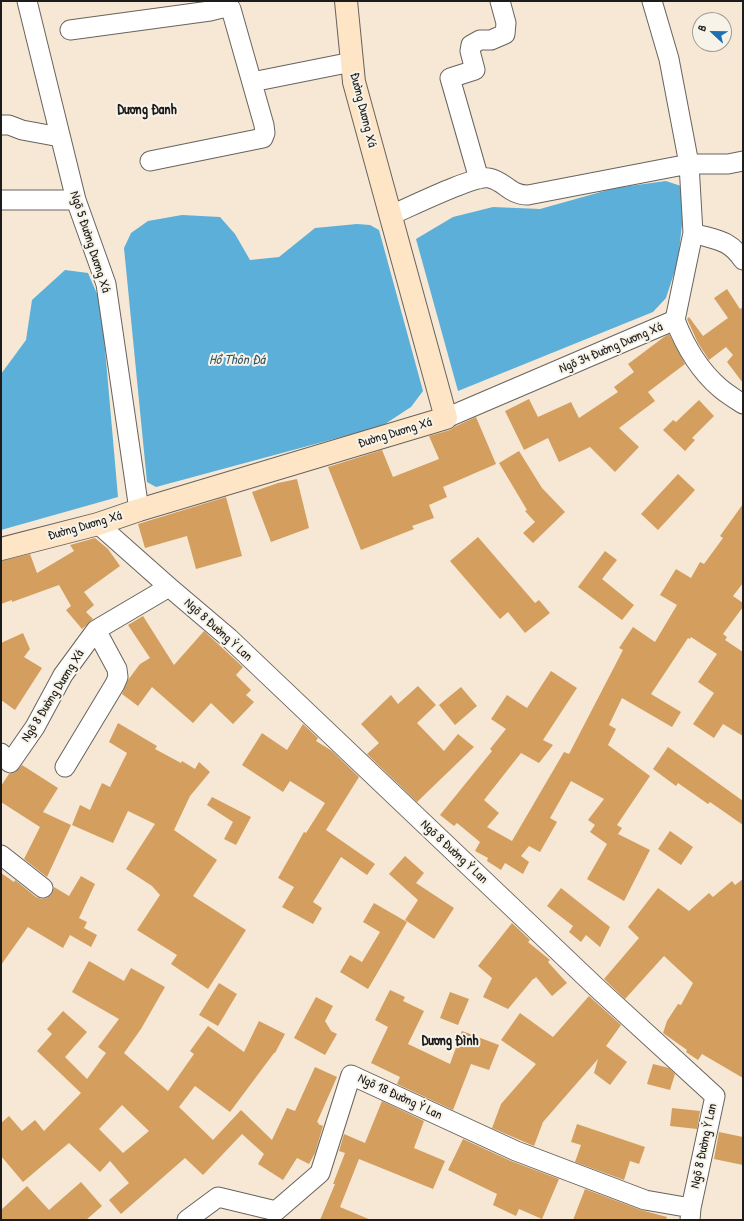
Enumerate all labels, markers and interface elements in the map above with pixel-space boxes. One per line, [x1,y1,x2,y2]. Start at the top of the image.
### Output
north arrow [692,12,732,52]
text: B [694,23,709,33]
street label: Đường Dương Xá [346,71,380,149]
district label: Dương Đanh [117,102,177,118]
street label: Ngõ 5 Đường Dương Xá [66,189,114,295]
street label: Ngõ 34 Đường Dương Xá [557,319,665,377]
water label: Hồ Thôn Đá [209,352,265,368]
street label: Đường Dương Xá [356,414,434,452]
street label: Đường Dương Xá [46,508,124,544]
street label: Ngõ 8 Đường Ỷ Lan [181,595,255,665]
street label: Ngõ 8 Đường Dương Xá [18,647,88,745]
street label: Ngõ 8 Đường Ỷ Lan [417,817,491,887]
district label: Dương Đình [422,1033,478,1049]
street label: Ngõ 18 Đường Ỷ Lan [355,1071,445,1123]
street label: Ngõ 8 Đường Ỷ Lan [687,1102,721,1190]

